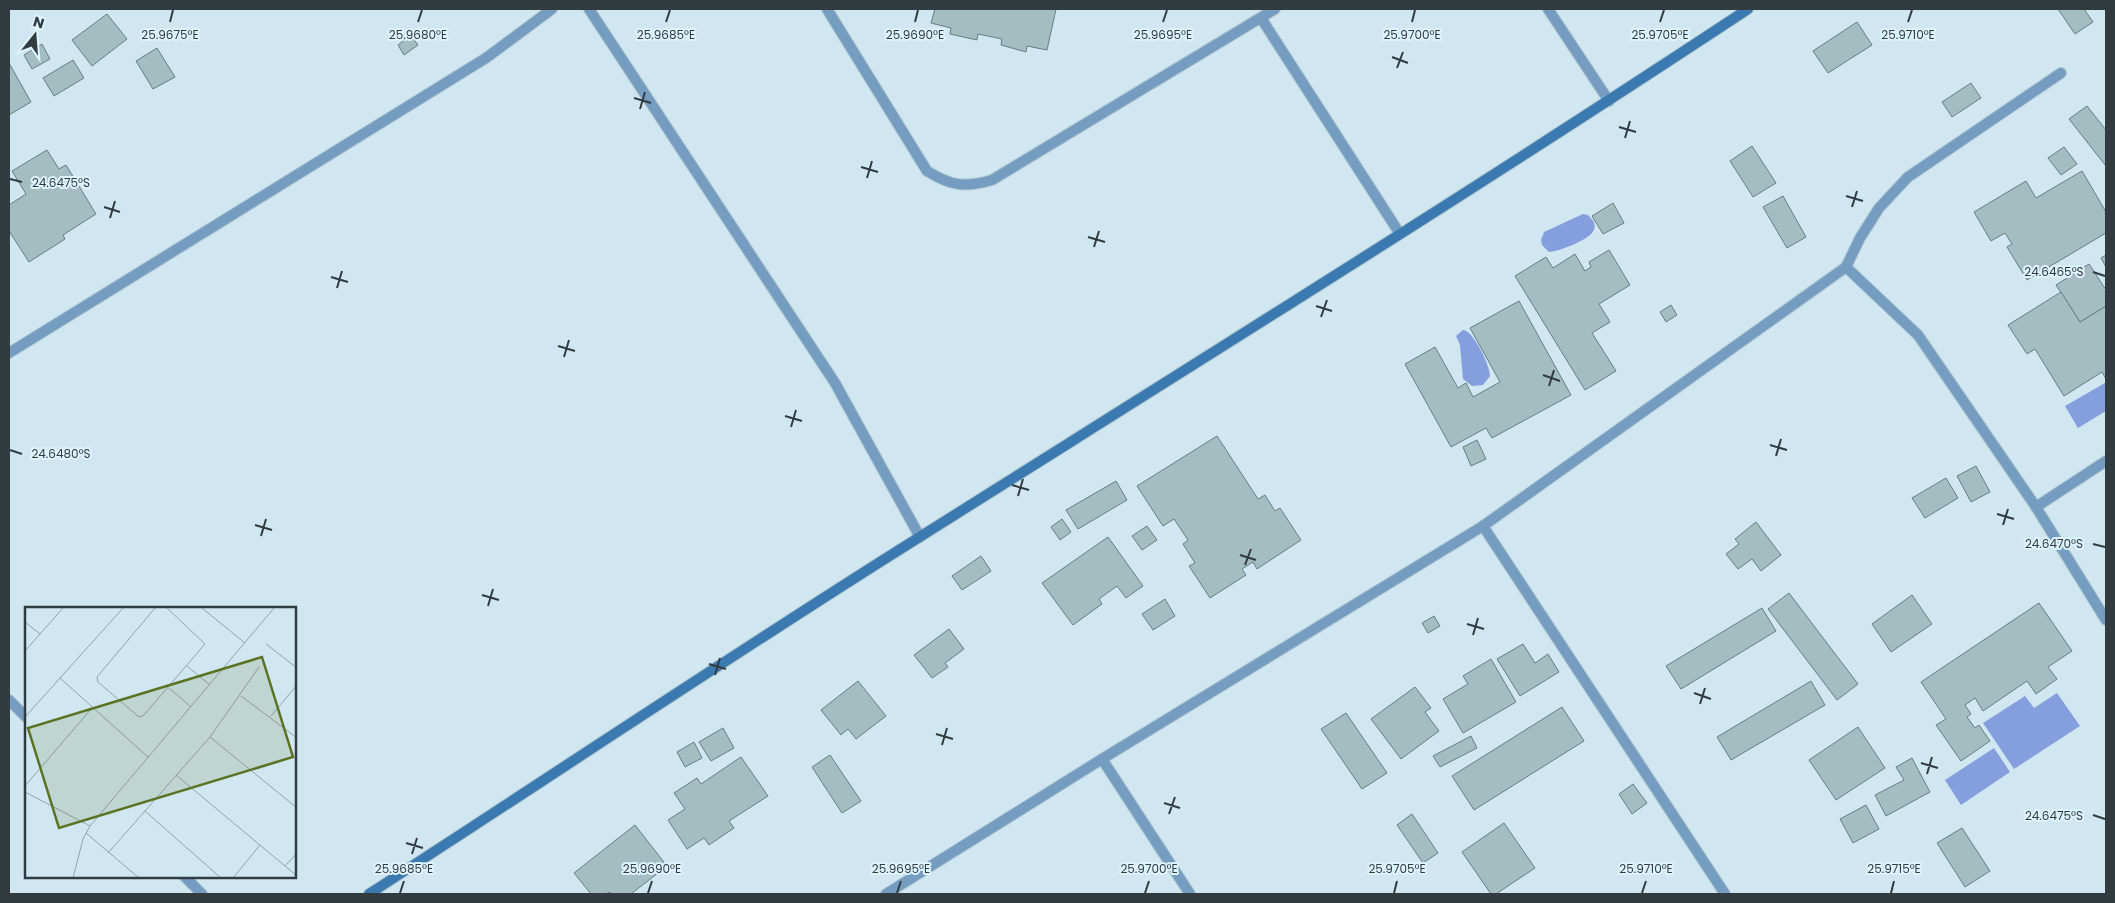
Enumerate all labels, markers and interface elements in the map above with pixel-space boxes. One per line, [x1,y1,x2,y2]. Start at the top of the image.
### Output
north arrow [10,10,60,60]
text: N [31,11,47,34]
text: 25.9675°E [141,26,199,43]
text: 25.9680°E [389,26,447,43]
text: 25.9685°E [637,26,695,43]
text: 25.9690°E [886,26,944,43]
text: 25.9695°E [1134,26,1192,43]
text: 25.9700°E [1383,26,1441,43]
text: 25.9705°E [1631,26,1689,43]
text: 25.9710°E [1881,26,1935,43]
text: 24.6475°S [32,174,90,191]
text: 24.6465°S [2024,263,2084,280]
text: 24.6480°S [31,445,91,462]
text: 24.6470°S [2025,535,2083,552]
inset map [25,607,296,878]
text: 24.6475°S [2025,807,2083,824]
text: 25.9685°E [375,860,433,877]
text: 25.9690°E [623,860,681,877]
text: 25.9695°E [872,860,930,877]
text: 25.9700°E [1120,860,1178,877]
text: 25.9705°E [1368,860,1426,877]
text: 25.9710°E [1619,860,1673,877]
text: 25.9715°E [1867,860,1921,877]

